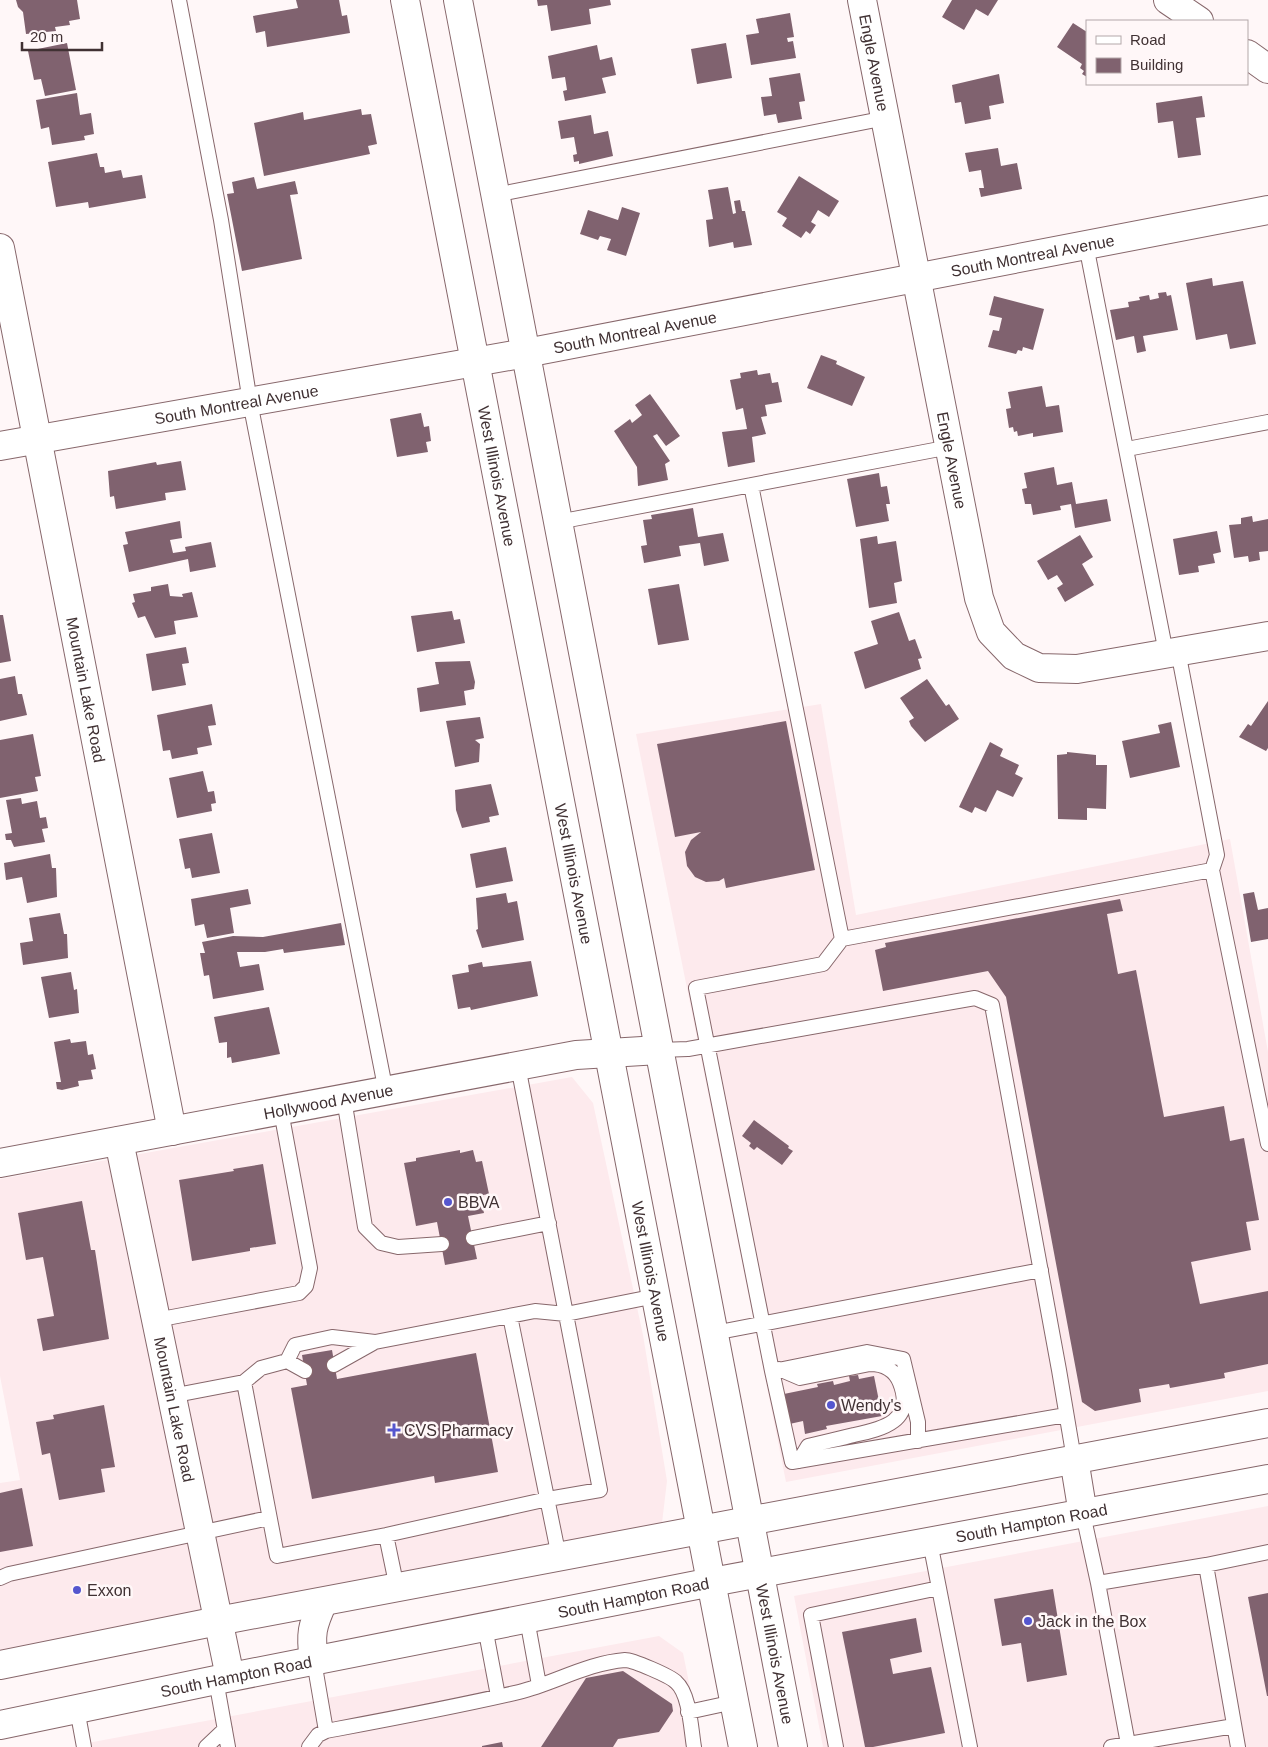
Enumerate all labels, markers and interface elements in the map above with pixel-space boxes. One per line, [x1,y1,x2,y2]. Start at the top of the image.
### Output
street label: Engle Avenue [856,13,892,113]
scale bar [22,20,102,52]
legend [1086,20,1248,85]
text: 20 m [30,28,63,45]
text: Road [1130,31,1166,48]
text: Building [1130,56,1183,73]
street label: South Montreal Avenue [949,231,1116,279]
street label: South Montreal Avenue [552,308,718,356]
street label: South Montreal Avenue [153,381,320,427]
street label: West Illinois Avenue [475,404,519,548]
street label: Engle Avenue [934,410,970,510]
street label: Mountain Lake Road [64,616,109,764]
street label: West Illinois Avenue [552,802,596,946]
street label: Hollywood Avenue [262,1081,395,1122]
place label: BBVA [458,1194,500,1211]
marker: BBVA [442,1196,454,1208]
street label: West Illinois Avenue [629,1200,673,1343]
street label: Mountain Lake Road [151,1335,198,1483]
place label: Wendy's [841,1397,902,1414]
marker: Wendy's [825,1399,837,1411]
place label: CVS Pharmacy [404,1422,513,1439]
marker: CVS Pharmacy [388,1424,400,1436]
street label: South Hampton Road [954,1500,1109,1545]
street label: South Hampton Road [556,1574,710,1621]
place label: Exxon [87,1582,131,1599]
street label: West Illinois Avenue [753,1582,797,1726]
marker: Exxon [71,1584,83,1596]
place label: Jack in the Box [1038,1613,1147,1630]
marker: Jack in the Box [1022,1615,1034,1627]
street label: South Hampton Road [159,1653,313,1700]

